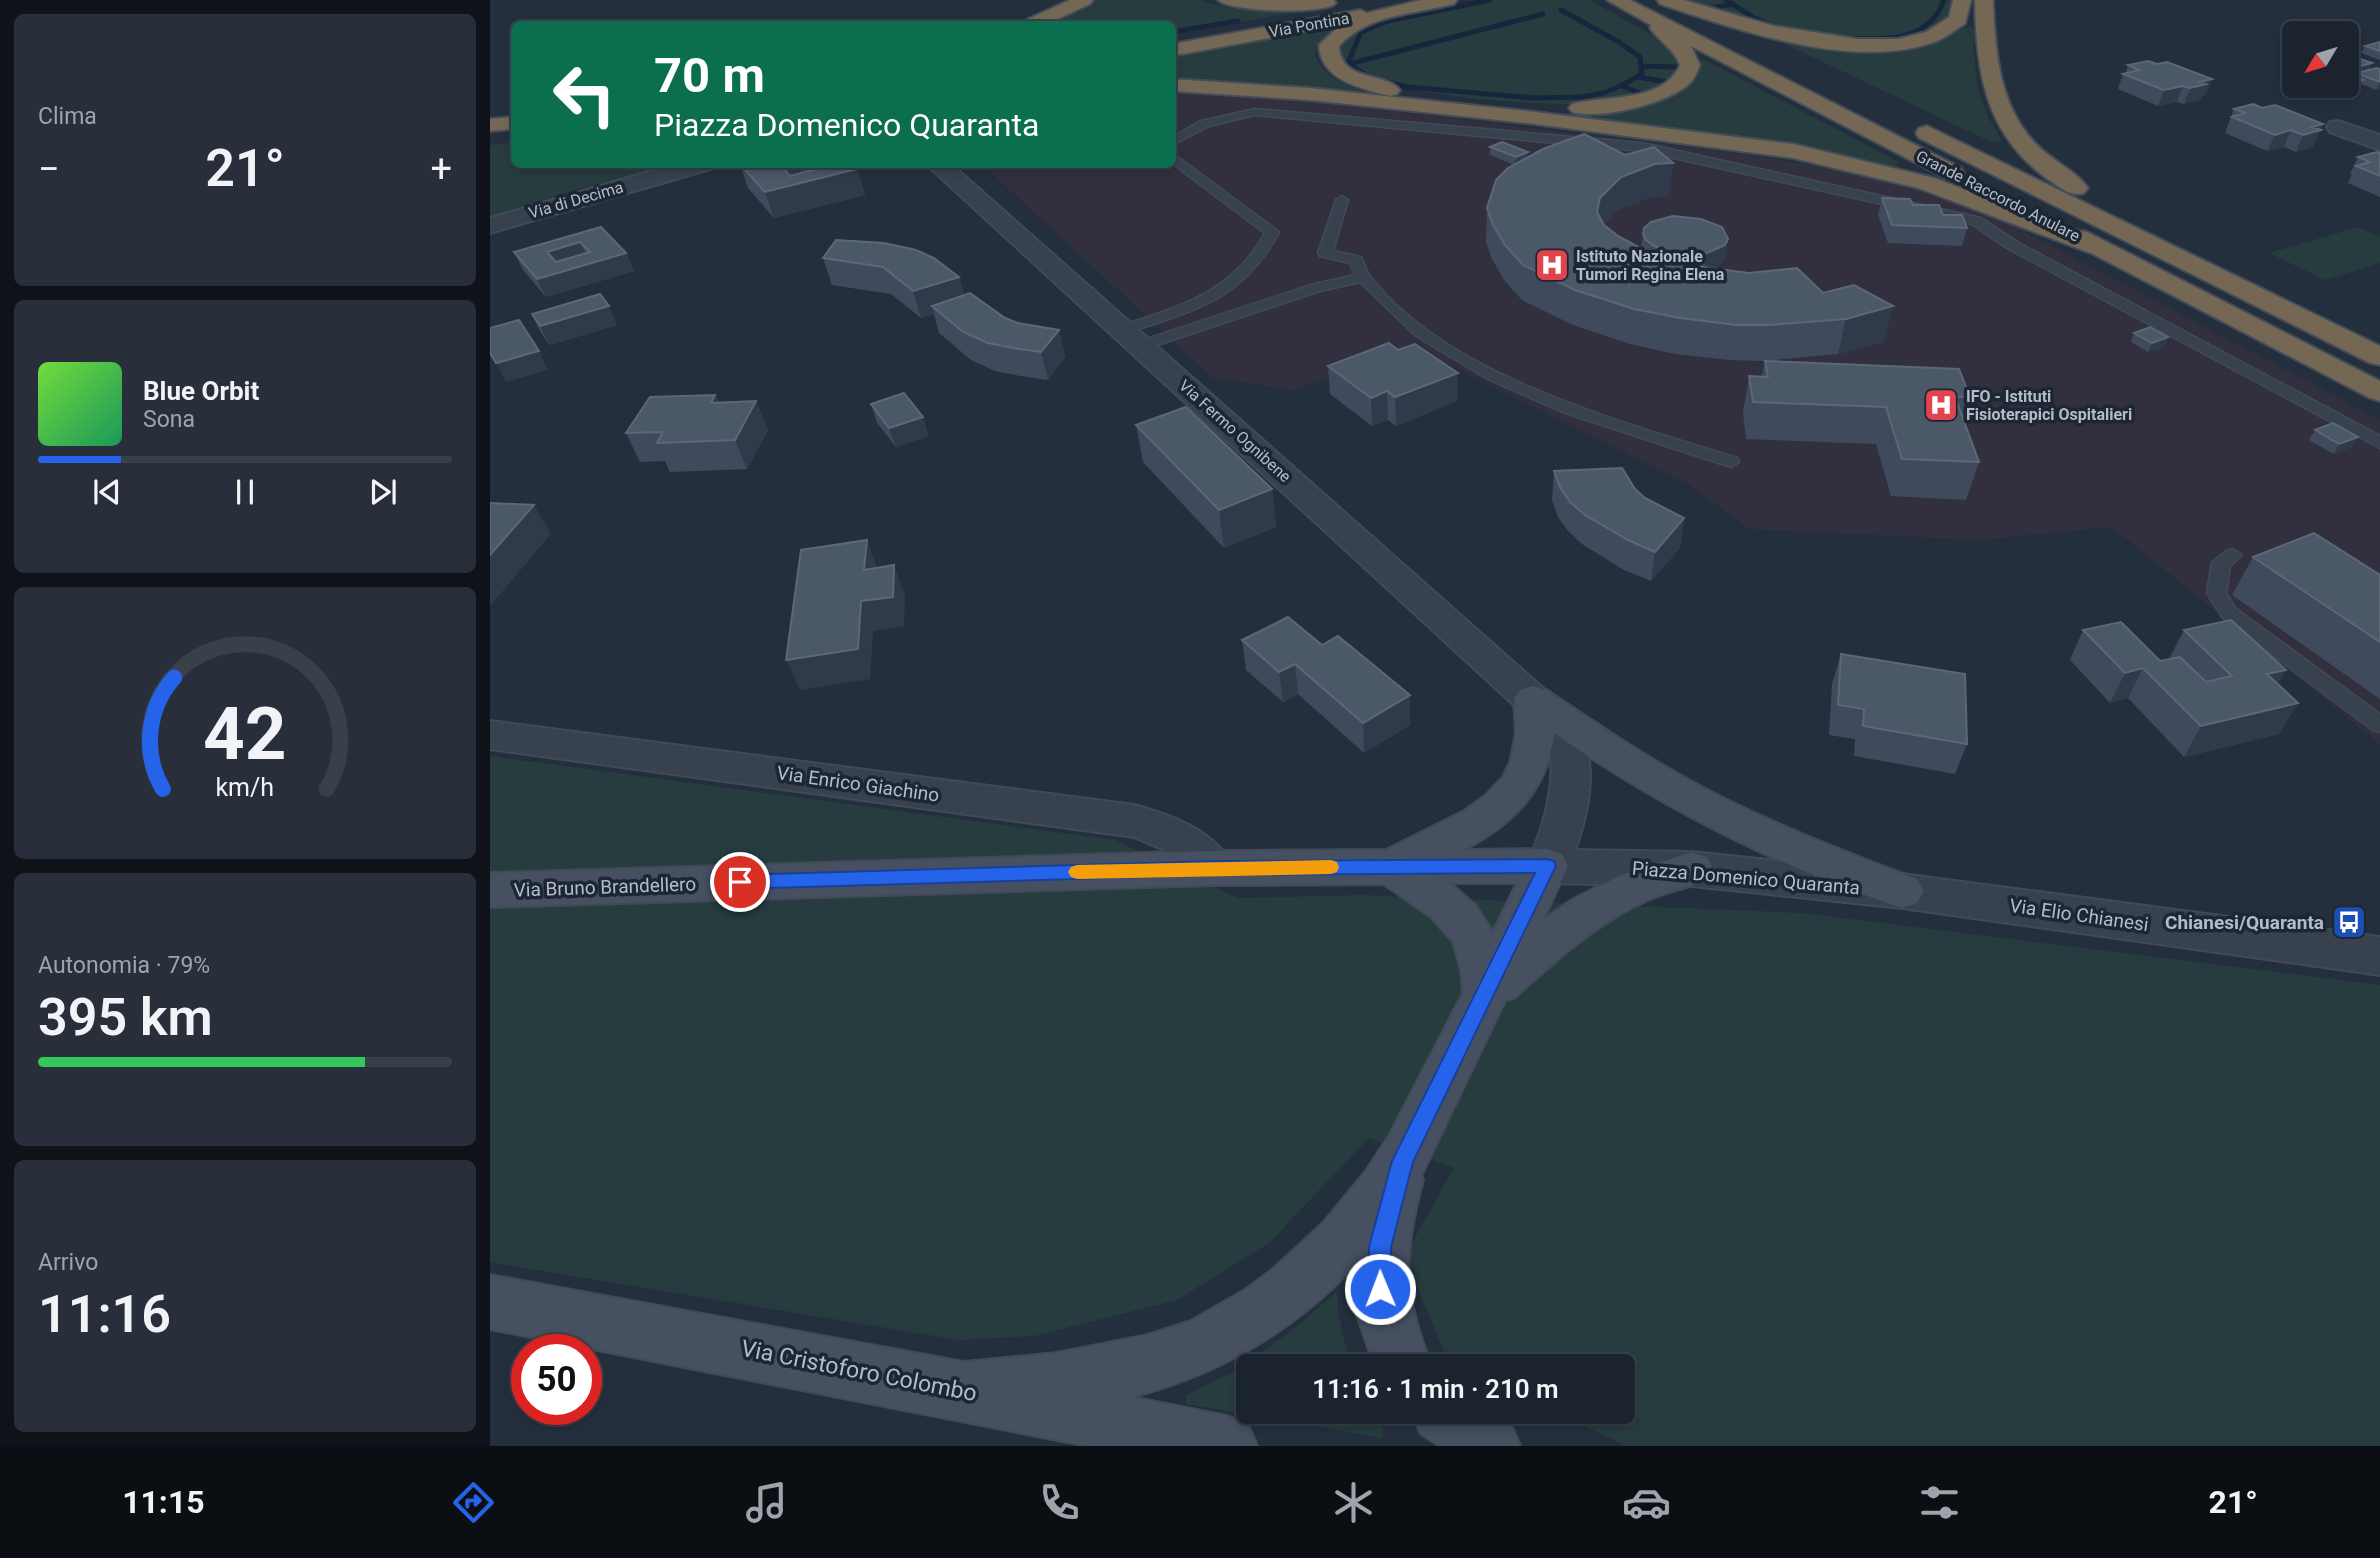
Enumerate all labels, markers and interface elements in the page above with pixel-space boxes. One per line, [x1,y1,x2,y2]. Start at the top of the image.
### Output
street label: Via Pontina [1267,9,1351,41]
north arrow [2282,21,2359,98]
map controls [2282,21,2359,98]
text: 70 m [654,47,765,104]
icon: left [539,49,630,140]
text: Clima [38,103,97,130]
text: Piazza Domenico Quaranta [654,106,1039,144]
text: 21° [205,138,285,199]
street label: Grande Raccordo Anulare [1913,146,2083,246]
text: − [38,147,60,191]
text: + [430,147,452,191]
street label: Via di Decima [526,177,626,223]
hospital icon: Istituto Nazionale Tumori Regina Elena [1533,246,1571,284]
place label: Istituto Nazionale Tumori Regina Elena [1576,247,1725,284]
text: Blue Orbit [143,376,259,406]
street label: Via Fermo Ognibene [1175,376,1295,486]
hospital icon: IFO - Istituti Fisioterapici Ospitalieri [1922,386,1960,424]
place label: IFO - Istituti Fisioterapici Ospitalieri [1966,387,2132,424]
text: Sona [143,406,195,433]
icon: previous [88,473,126,511]
icon: pause [226,473,264,511]
icon: next [364,473,402,511]
text: 42 [203,691,287,777]
street label: Via Enrico Giachino [775,761,941,807]
text: km/h [216,773,274,802]
pin [710,852,770,912]
street label: Piazza Domenico Quaranta [1631,857,1861,899]
icon: arrive [721,863,759,901]
street label: Via Bruno Brandellero [513,872,697,902]
street label: Via Elio Chianesi [2008,894,2150,936]
bus stop icon: Chianesi/Quaranta [2330,903,2368,941]
place label: Chianesi/Quaranta [2165,911,2324,934]
text: Autonomia · 79% [38,952,210,979]
text: 395 km [38,987,213,1048]
text: Arrivo [38,1249,98,1276]
position arrow [1343,1252,1417,1326]
text: 11:16 [38,1284,171,1345]
speed limit sign: 50 [511,1334,602,1425]
street label: Via Cristoforo Colombo [739,1335,979,1407]
text: 11:16 · 1 min · 210 m [1312,1374,1559,1404]
icon: directions [449,1478,498,1527]
icon: music [742,1478,791,1527]
icon: phone [1035,1478,1084,1527]
icon: climate [1329,1478,1378,1527]
icon: car [1622,1478,1671,1527]
icon: filters [1915,1478,1964,1527]
text: 11:15 [122,1483,205,1521]
text: 21° [2209,1483,2258,1521]

